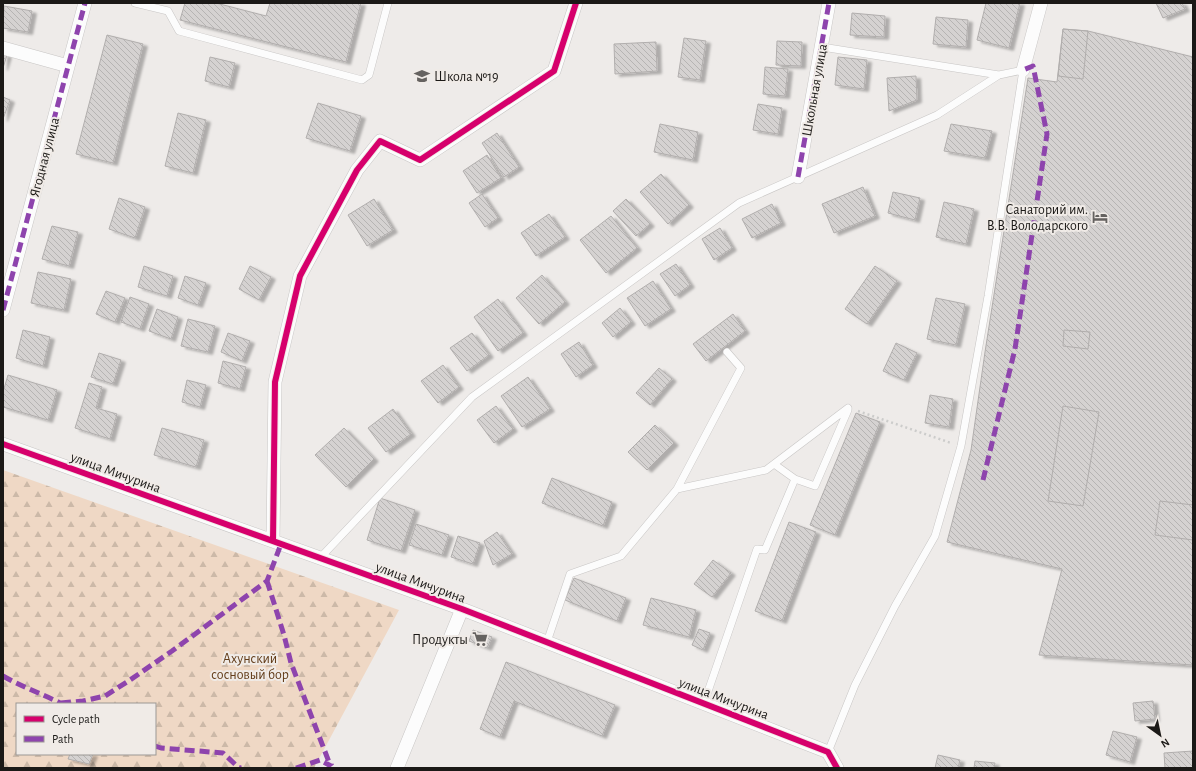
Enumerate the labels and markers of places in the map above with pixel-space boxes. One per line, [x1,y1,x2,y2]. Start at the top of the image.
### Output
school or university icon: Школа №19 [413,67,431,85]
place label: Школа №19 [434,70,499,84]
place label: Санаторий им. В.В. Володарского [987,203,1088,233]
hotel icon: Санаторий им. В.В. Володарского [1091,208,1109,226]
supermarket icon: Продукты [471,630,489,648]
place label: Продукты [412,633,468,647]

